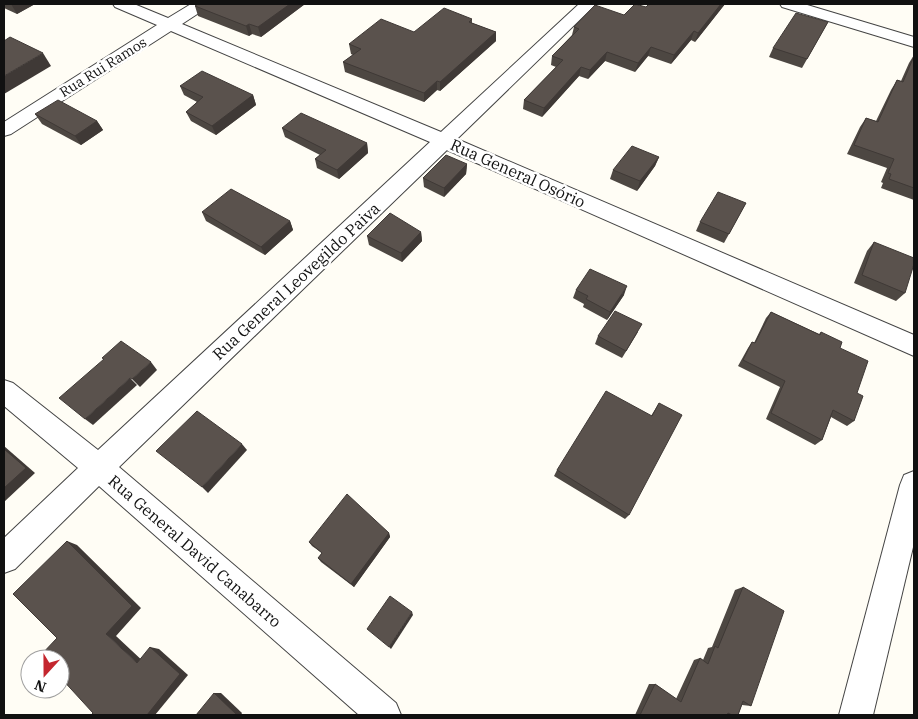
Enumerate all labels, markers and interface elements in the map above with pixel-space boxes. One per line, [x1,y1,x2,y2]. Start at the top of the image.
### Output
street label: Rua Rui Ramos [56,33,150,101]
street label: Rua General Osório [447,134,589,212]
street label: Rua General Leovegildo Paiva [208,198,384,364]
street label: Rua General David Canabarro [104,470,286,632]
north arrow [20,649,70,699]
text: N [32,676,49,697]

